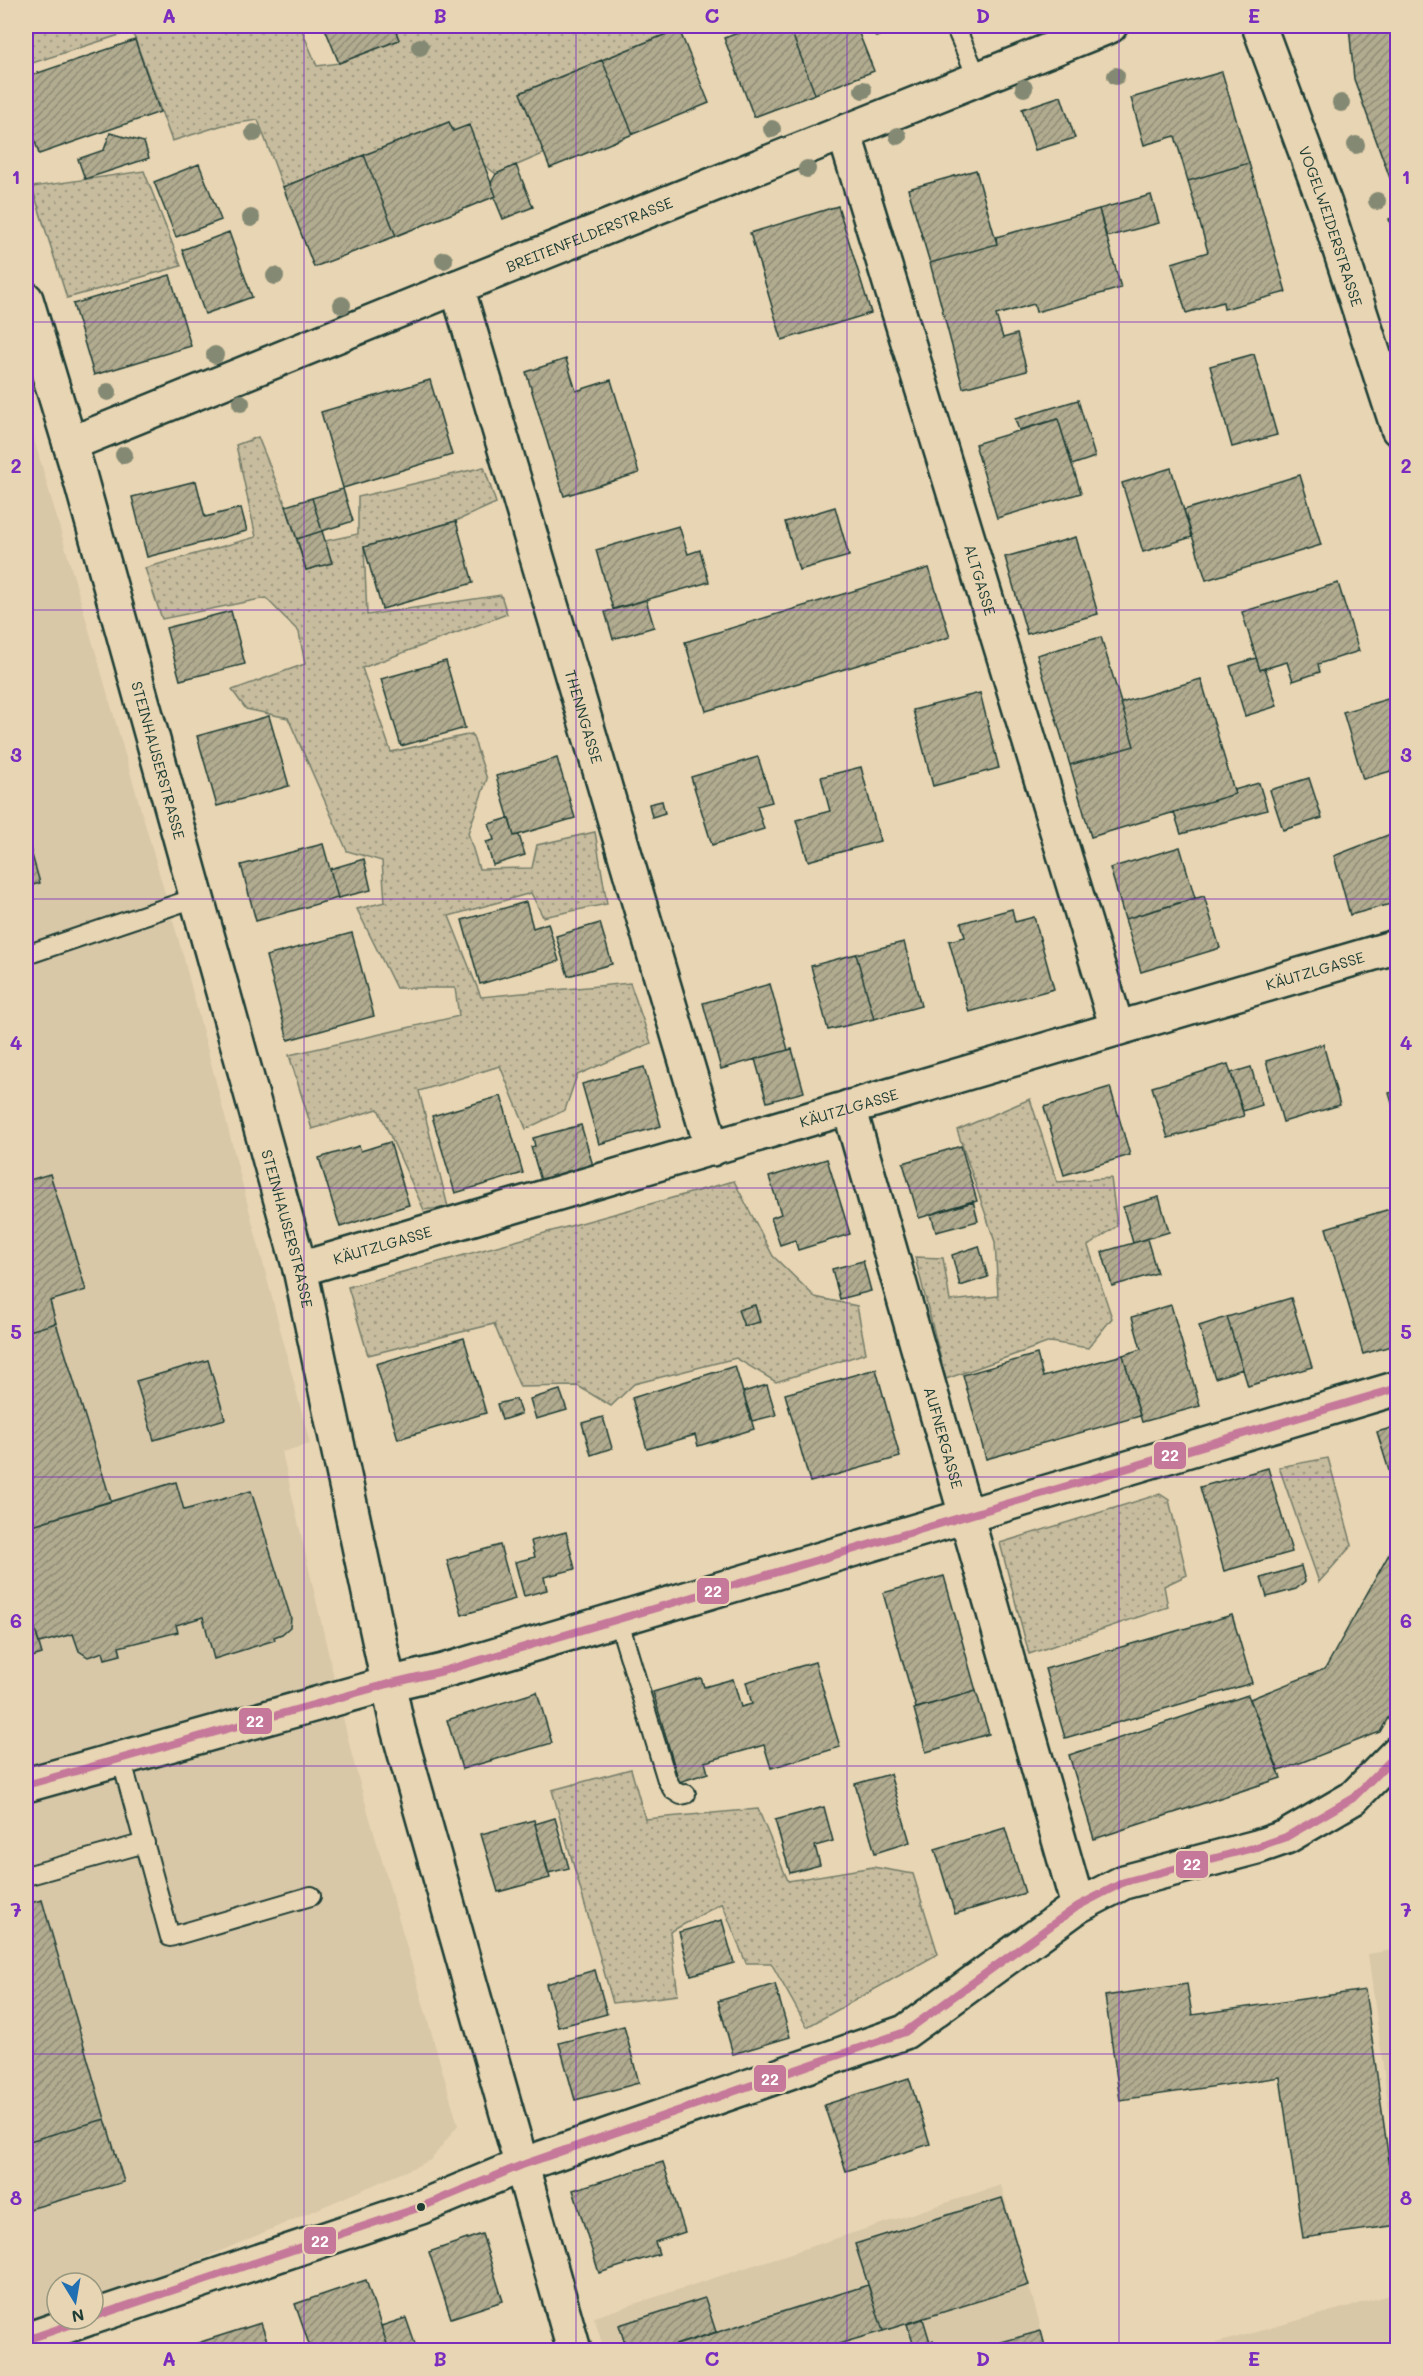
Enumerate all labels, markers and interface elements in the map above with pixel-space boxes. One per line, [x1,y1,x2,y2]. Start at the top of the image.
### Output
text: A [162,2,176,28]
text: B [433,2,447,28]
text: C [705,2,720,28]
text: D [976,2,990,28]
text: E [1248,2,1260,28]
street label: VOGELWEIDERSTRASSE [1294,143,1368,310]
text: 1 [12,163,20,189]
text: 1 [1402,163,1410,189]
street label: BREITENFELDERSTRASSE [503,192,676,276]
text: 2 [10,452,22,478]
text: 2 [1400,452,1412,478]
street label: ALTGASSE [960,542,1001,618]
street label: THENNGASSE [561,667,608,766]
street label: STEINHAUSERSTRASSE [127,679,190,842]
text: 3 [10,741,22,767]
text: 3 [1400,741,1412,767]
street label: KÄUTZLGASSE [1263,946,1367,994]
text: 4 [10,1029,23,1055]
text: 4 [1400,1029,1413,1055]
street label: KÄUTZLGASSE [797,1083,901,1132]
street label: STEINHAUSERSTRASSE [257,1147,318,1310]
street label: KÄUTZLGASSE [331,1221,435,1269]
text: 5 [10,1318,22,1344]
text: 5 [1400,1318,1412,1344]
street label: AUFNERGASSE [920,1384,968,1491]
line badge: 22 [1153,1441,1187,1470]
text: 22 [1161,1444,1179,1465]
line badge: 22 [696,1577,730,1605]
text: 22 [704,1580,722,1601]
text: 6 [10,1607,22,1633]
text: 6 [1400,1607,1412,1633]
line badge: 22 [238,1707,273,1735]
text: 22 [246,1710,264,1731]
line badge: 22 [1175,1850,1209,1879]
text: 22 [1183,1853,1201,1874]
text: 7 [10,1896,22,1922]
text: 7 [1400,1896,1412,1922]
line badge: 22 [753,2064,787,2093]
text: 22 [761,2068,779,2089]
text: 8 [10,2184,22,2210]
text: 8 [1400,2184,1412,2210]
unlabelled marker [415,2201,427,2213]
line badge: 22 [303,2226,337,2255]
text: 22 [311,2230,329,2251]
north arrow [45,2271,105,2331]
text: N [70,2305,86,2328]
text: A [162,2345,176,2371]
text: B [433,2345,447,2371]
text: C [705,2345,720,2371]
text: D [976,2345,990,2371]
text: E [1248,2345,1260,2371]

